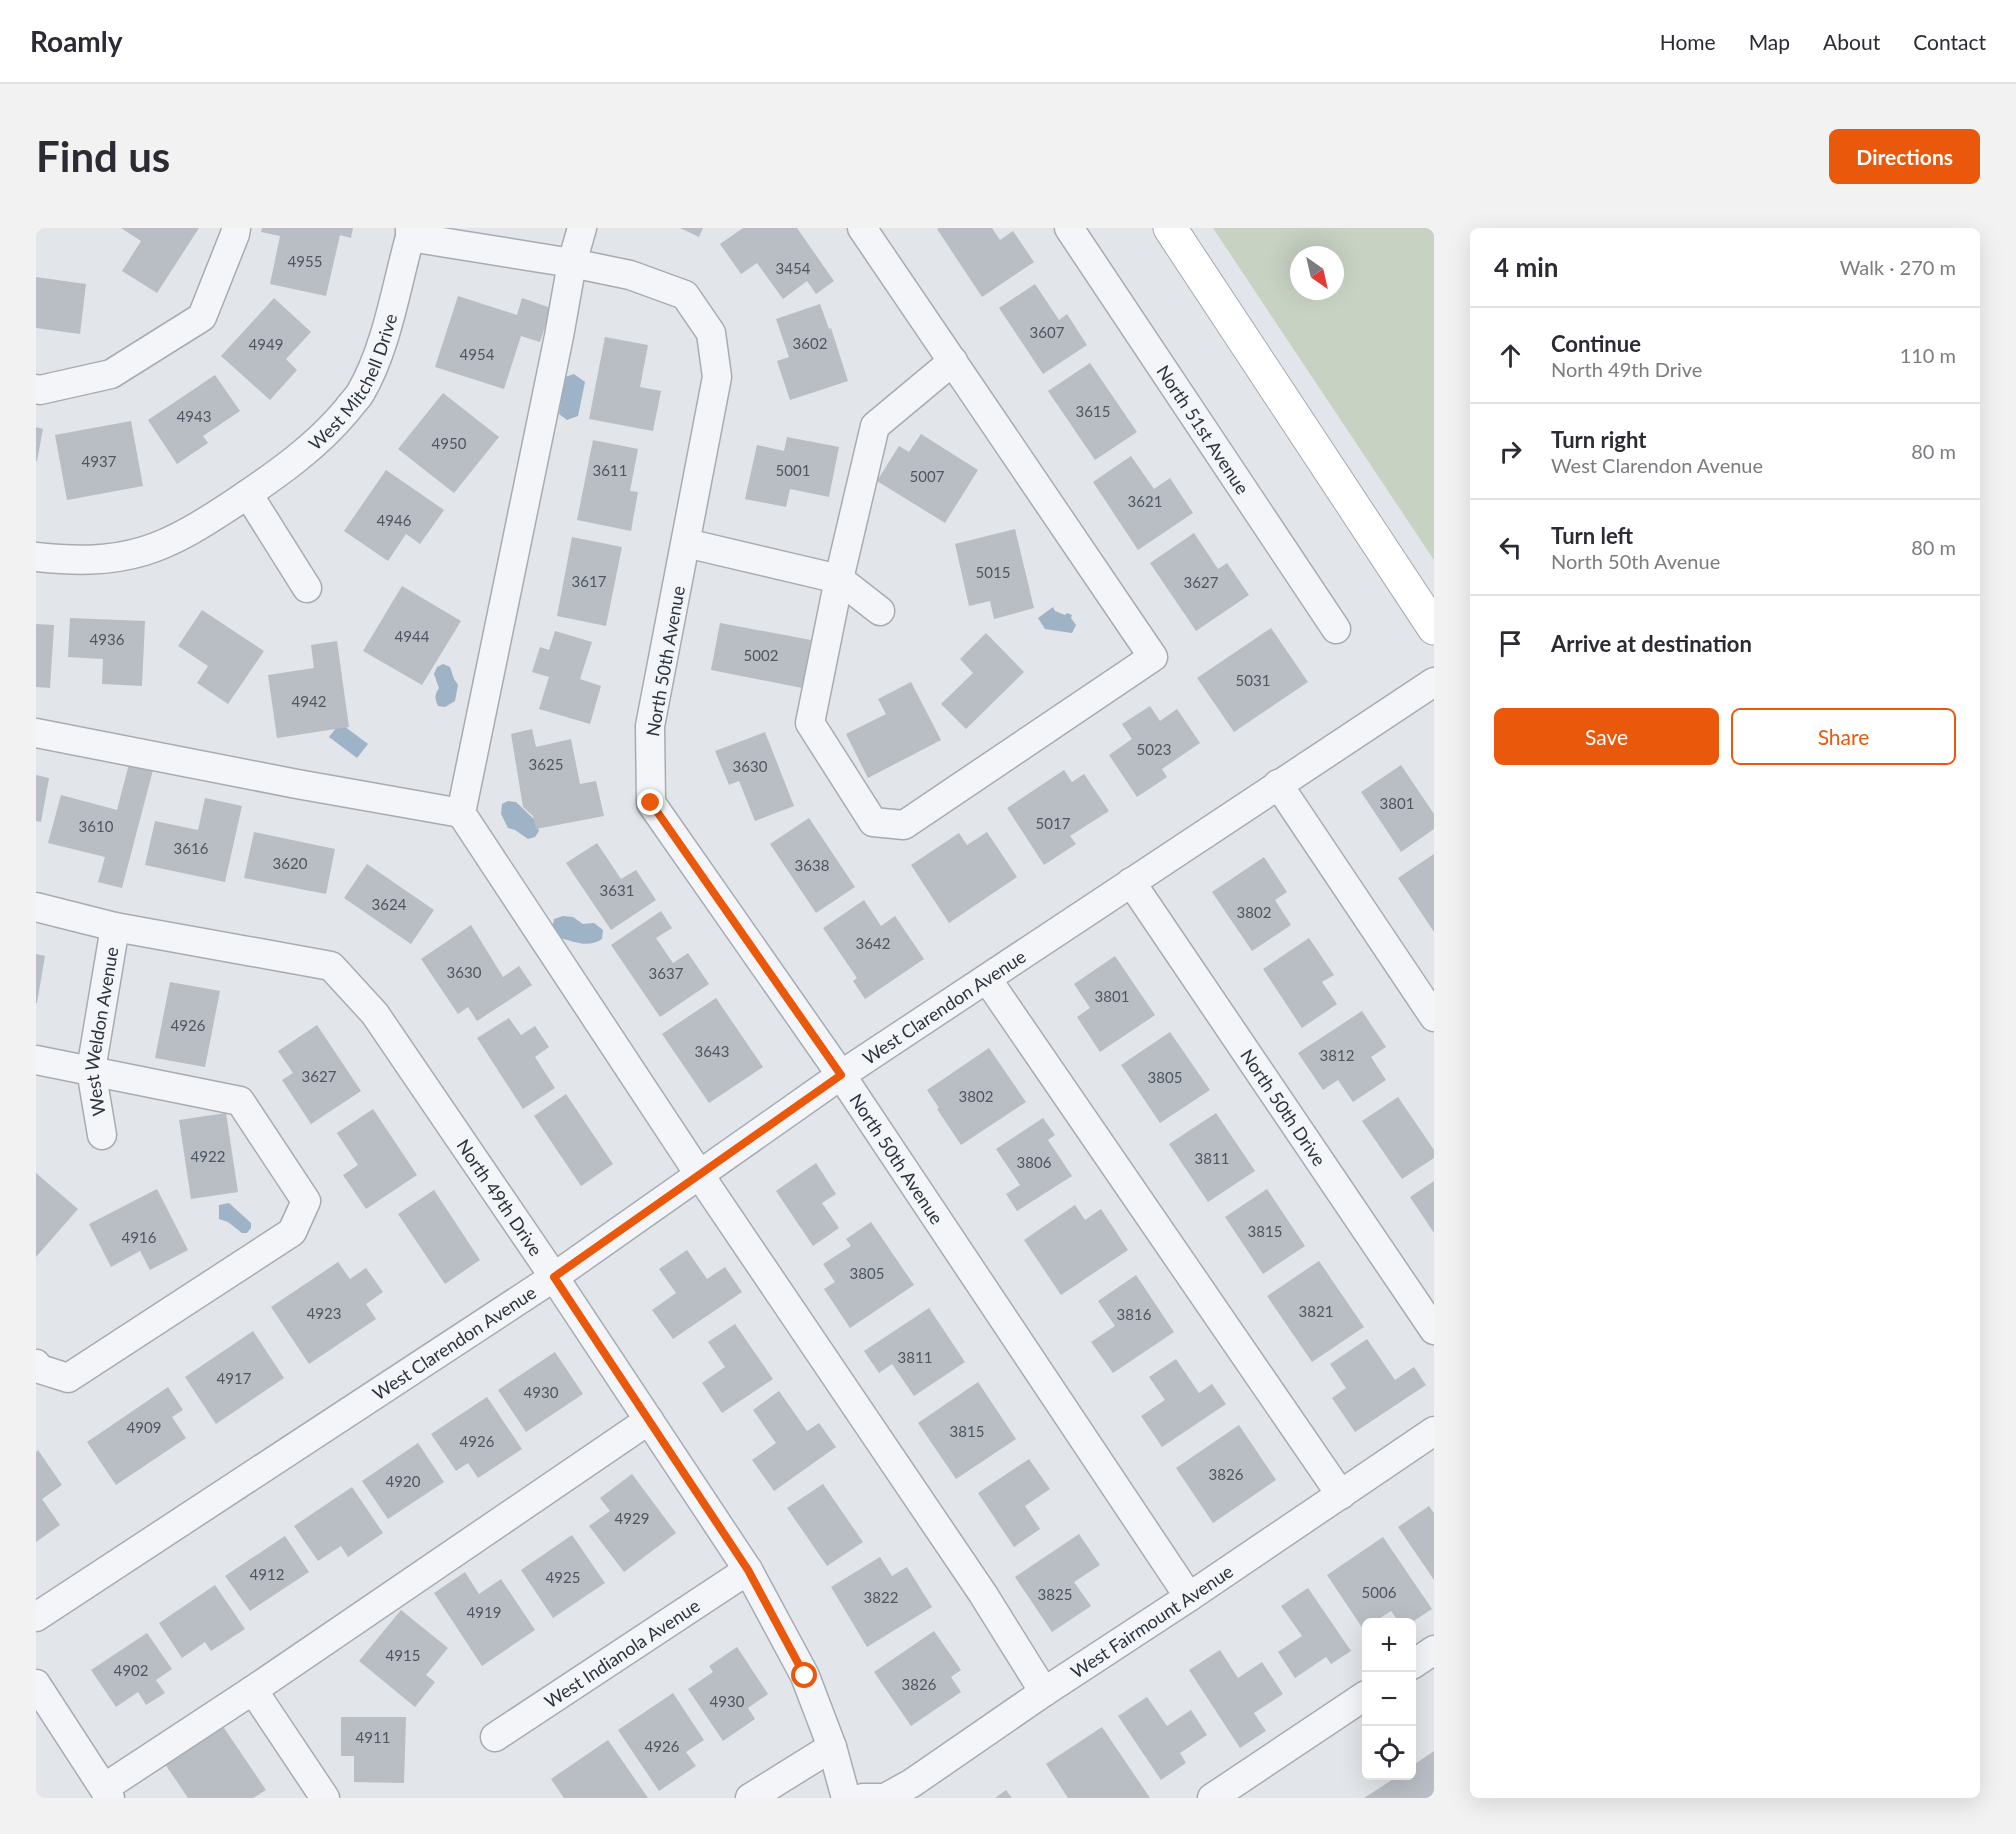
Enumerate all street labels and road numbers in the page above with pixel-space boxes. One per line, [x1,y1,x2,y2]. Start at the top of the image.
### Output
street label: West Mitchell Drive [304,311,401,455]
street label: North 51st Avenue [1152,361,1254,498]
street label: North 50th Avenue [641,584,689,738]
street label: West Weldon Avenue [80,945,122,1118]
street label: West Clarendon Avenue [858,945,1030,1069]
street label: North 50th Drive [1236,1045,1331,1170]
street label: North 50th Avenue [845,1089,948,1228]
street label: North 49th Drive [452,1135,547,1260]
street label: West Clarendon Avenue [368,1281,540,1404]
street label: West Fairmount Avenue [1066,1560,1237,1683]
street label: West Indianola Avenue [540,1594,704,1712]

